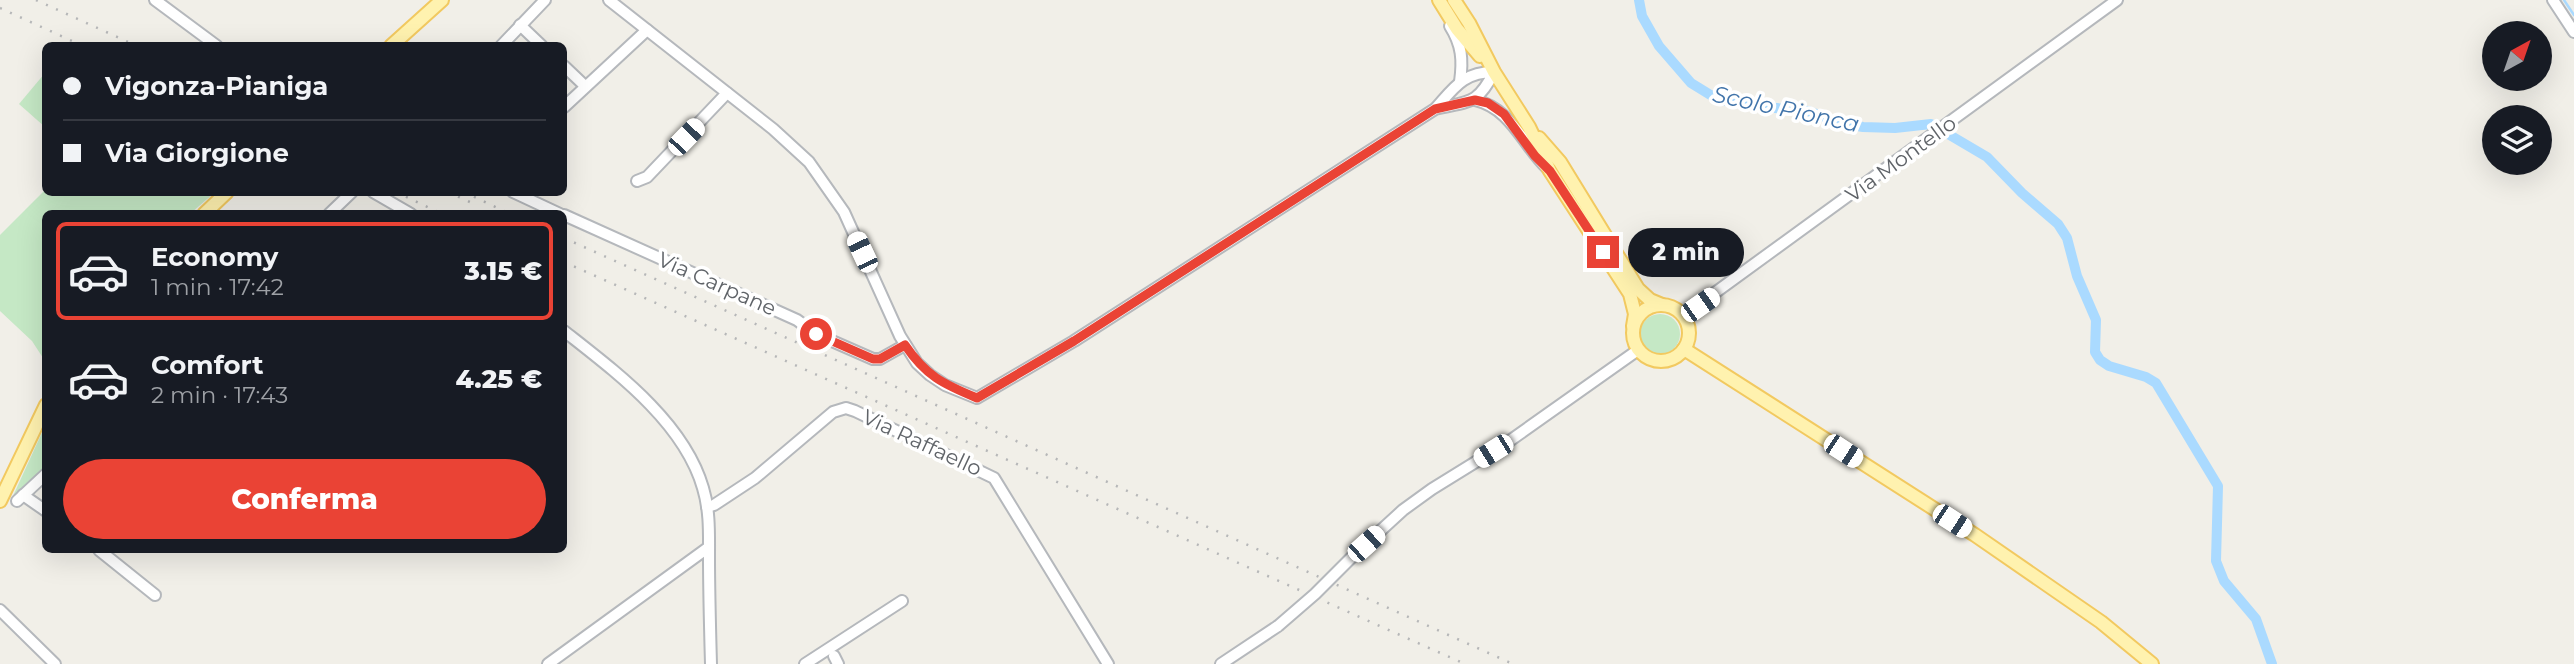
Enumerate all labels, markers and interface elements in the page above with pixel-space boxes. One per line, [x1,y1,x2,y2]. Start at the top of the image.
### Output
north arrow [2482,21,2552,91]
map controls [2482,21,2552,175]
text: Vigonza-Pianiga [105,70,328,102]
water label: Scolo Pionca [1710,80,1862,138]
button: layers [2482,105,2552,175]
street label: Via Montello [1841,110,1961,207]
car [664,115,709,159]
text: Via Giorgione [105,137,289,169]
callout: 2 min [1628,228,1743,276]
car [844,229,881,275]
route end [1587,236,1619,268]
text: 2 min [1652,238,1720,266]
icon: car [67,240,130,303]
text: Economy [151,241,278,273]
street label: Via Carpane [654,246,780,321]
text: 3.15 € [464,255,542,287]
text: 1 min · 17:42 [151,273,284,301]
car [1677,284,1724,326]
route start [800,318,832,350]
icon: car [67,348,130,411]
text: Comfort [151,349,263,381]
text: 4.25 € [455,363,542,395]
text: 2 min · 17:43 [151,381,288,409]
street label: Via Raffaello [859,404,986,481]
car [1470,431,1517,471]
car [1820,431,1867,471]
button: Conferma [63,459,546,539]
car [1929,501,1976,541]
car [1344,522,1389,566]

